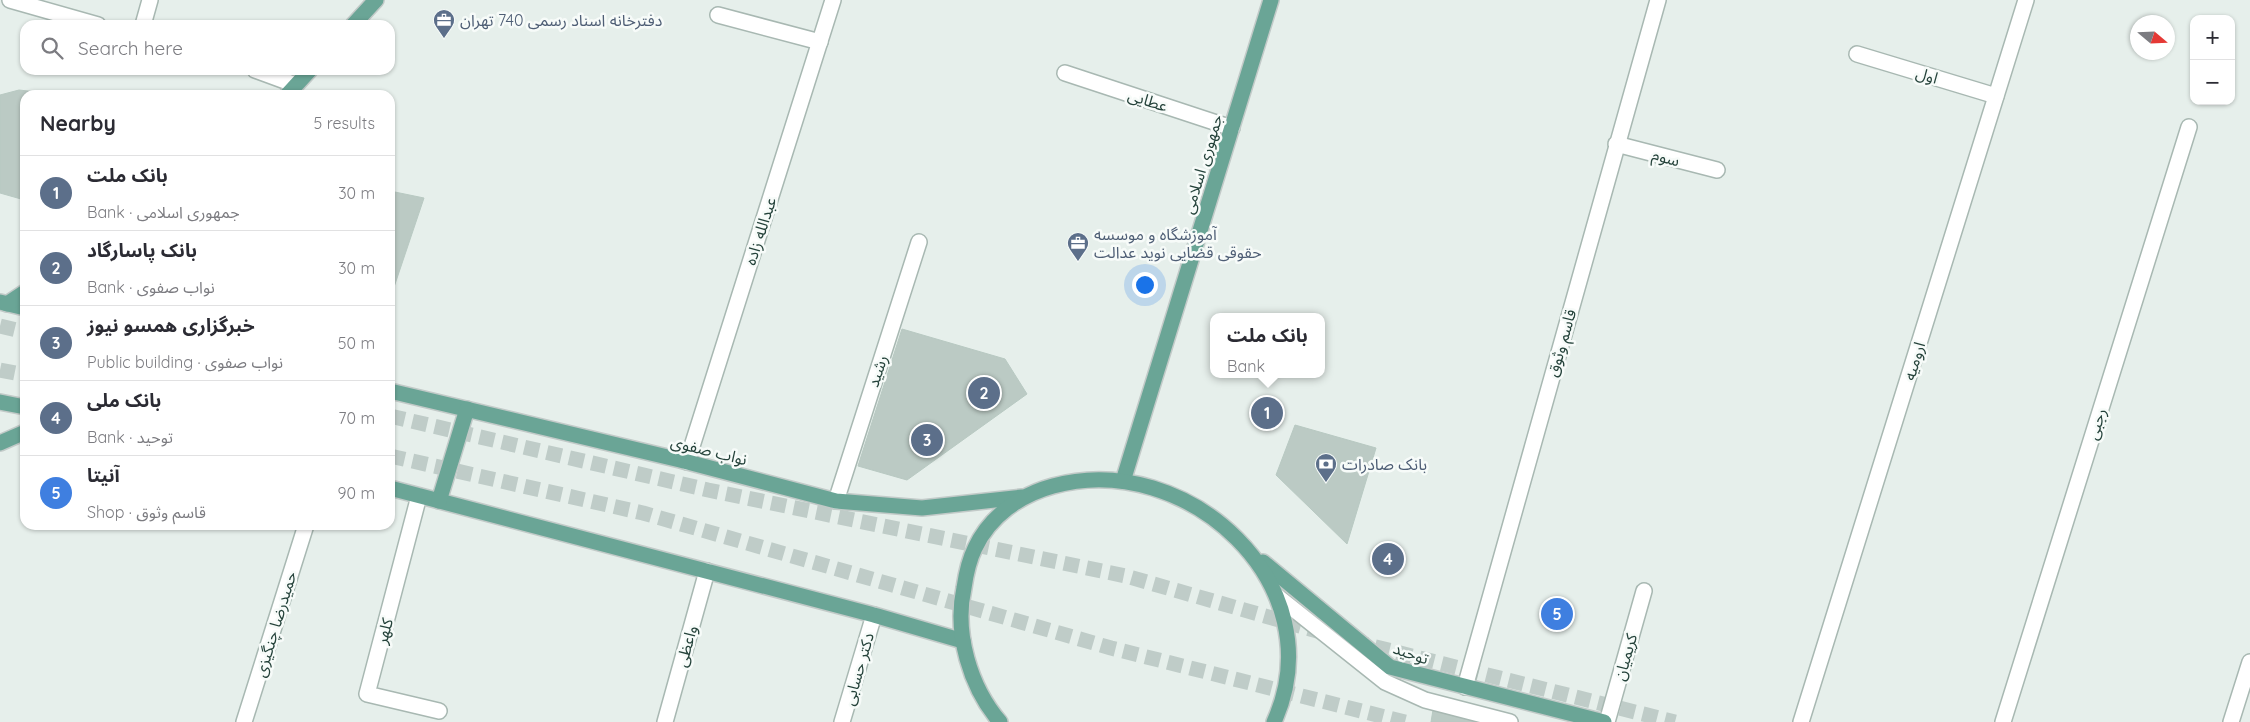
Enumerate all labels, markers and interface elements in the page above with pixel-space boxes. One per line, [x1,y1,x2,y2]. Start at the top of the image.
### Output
office icon: دفترخانه اسناد رسمی 740 تهران [432,8,456,39]
place label: دفترخانه اسناد رسمی 740 تهران [460,10,662,30]
north arrow [2130,15,2175,60]
map controls [2190,15,2235,105]
button: + [2190,15,2235,60]
search box [20,20,395,75]
icon: search [38,34,66,62]
text: Search here [78,36,183,60]
button: − [2190,60,2235,105]
street label: اول [1913,62,1940,89]
street label: عطایی [1126,84,1170,116]
text: Nearby [40,110,116,136]
street label: جمهوری اسلامی [1177,112,1227,216]
text: 5 results [314,113,375,133]
street label: سوم [1649,144,1682,173]
text: بانک ملت [87,163,168,187]
text: 1 [53,183,59,203]
text: 30 m [338,183,375,203]
street label: عبدالله زاده [740,194,780,268]
text: Bank · جمهوری اسلامی [87,202,240,222]
place label: آموزشگاه و موسسه حقوقی قضایی نوید عدالت [1094,224,1262,262]
office icon: آموزشگاه و موسسه حقوقی قضایی نوید عدالت [1066,231,1090,262]
text: بانک پاسارگاد [87,238,197,262]
text: 2 [51,258,61,278]
text: 30 m [338,258,375,278]
your location [1132,272,1158,298]
text: Bank · نواب صفوی [87,277,215,297]
street label: قاسم وثوق [1542,307,1583,380]
text: خبرگزاری همسو نیوز [87,313,255,337]
popup [1210,313,1325,378]
text: بانک ملت [1227,323,1308,347]
text: 3 [52,333,60,353]
text: 50 m [338,333,375,353]
street label: ارومیه [1899,339,1929,383]
text: Public building · نواب صفوی [87,352,283,372]
street label: رشید [862,352,892,390]
text: Bank [1227,356,1265,376]
pin: 2 [968,374,1000,412]
text: بانک ملی [87,388,161,412]
pin: 1 [1251,394,1283,432]
street label: رجبی [2082,406,2110,442]
text: 4 [51,408,61,428]
text: 70 m [338,408,375,428]
pin: 3 [911,421,943,459]
text: Bank · توحید [87,427,173,447]
street label: نواب صفوی [669,431,749,469]
bank icon: بانک صادرات [1314,452,1338,483]
place label: بانک صادرات [1342,454,1427,474]
text: آنیتا [87,463,120,487]
text: 5 [51,483,61,503]
text: 90 m [338,483,375,503]
text: Shop · قاسم وثوق [87,502,206,522]
pin: 4 [1372,540,1404,578]
street label: حمیدرضا چنگیزی [249,569,302,680]
pin: 5 [1541,595,1573,633]
street label: کلهر [371,616,397,647]
street label: واعظی [671,623,701,669]
street label: دکتر حسابی [838,630,878,708]
street label: کریمیان [1609,631,1641,683]
street label: توحید [1391,638,1432,668]

